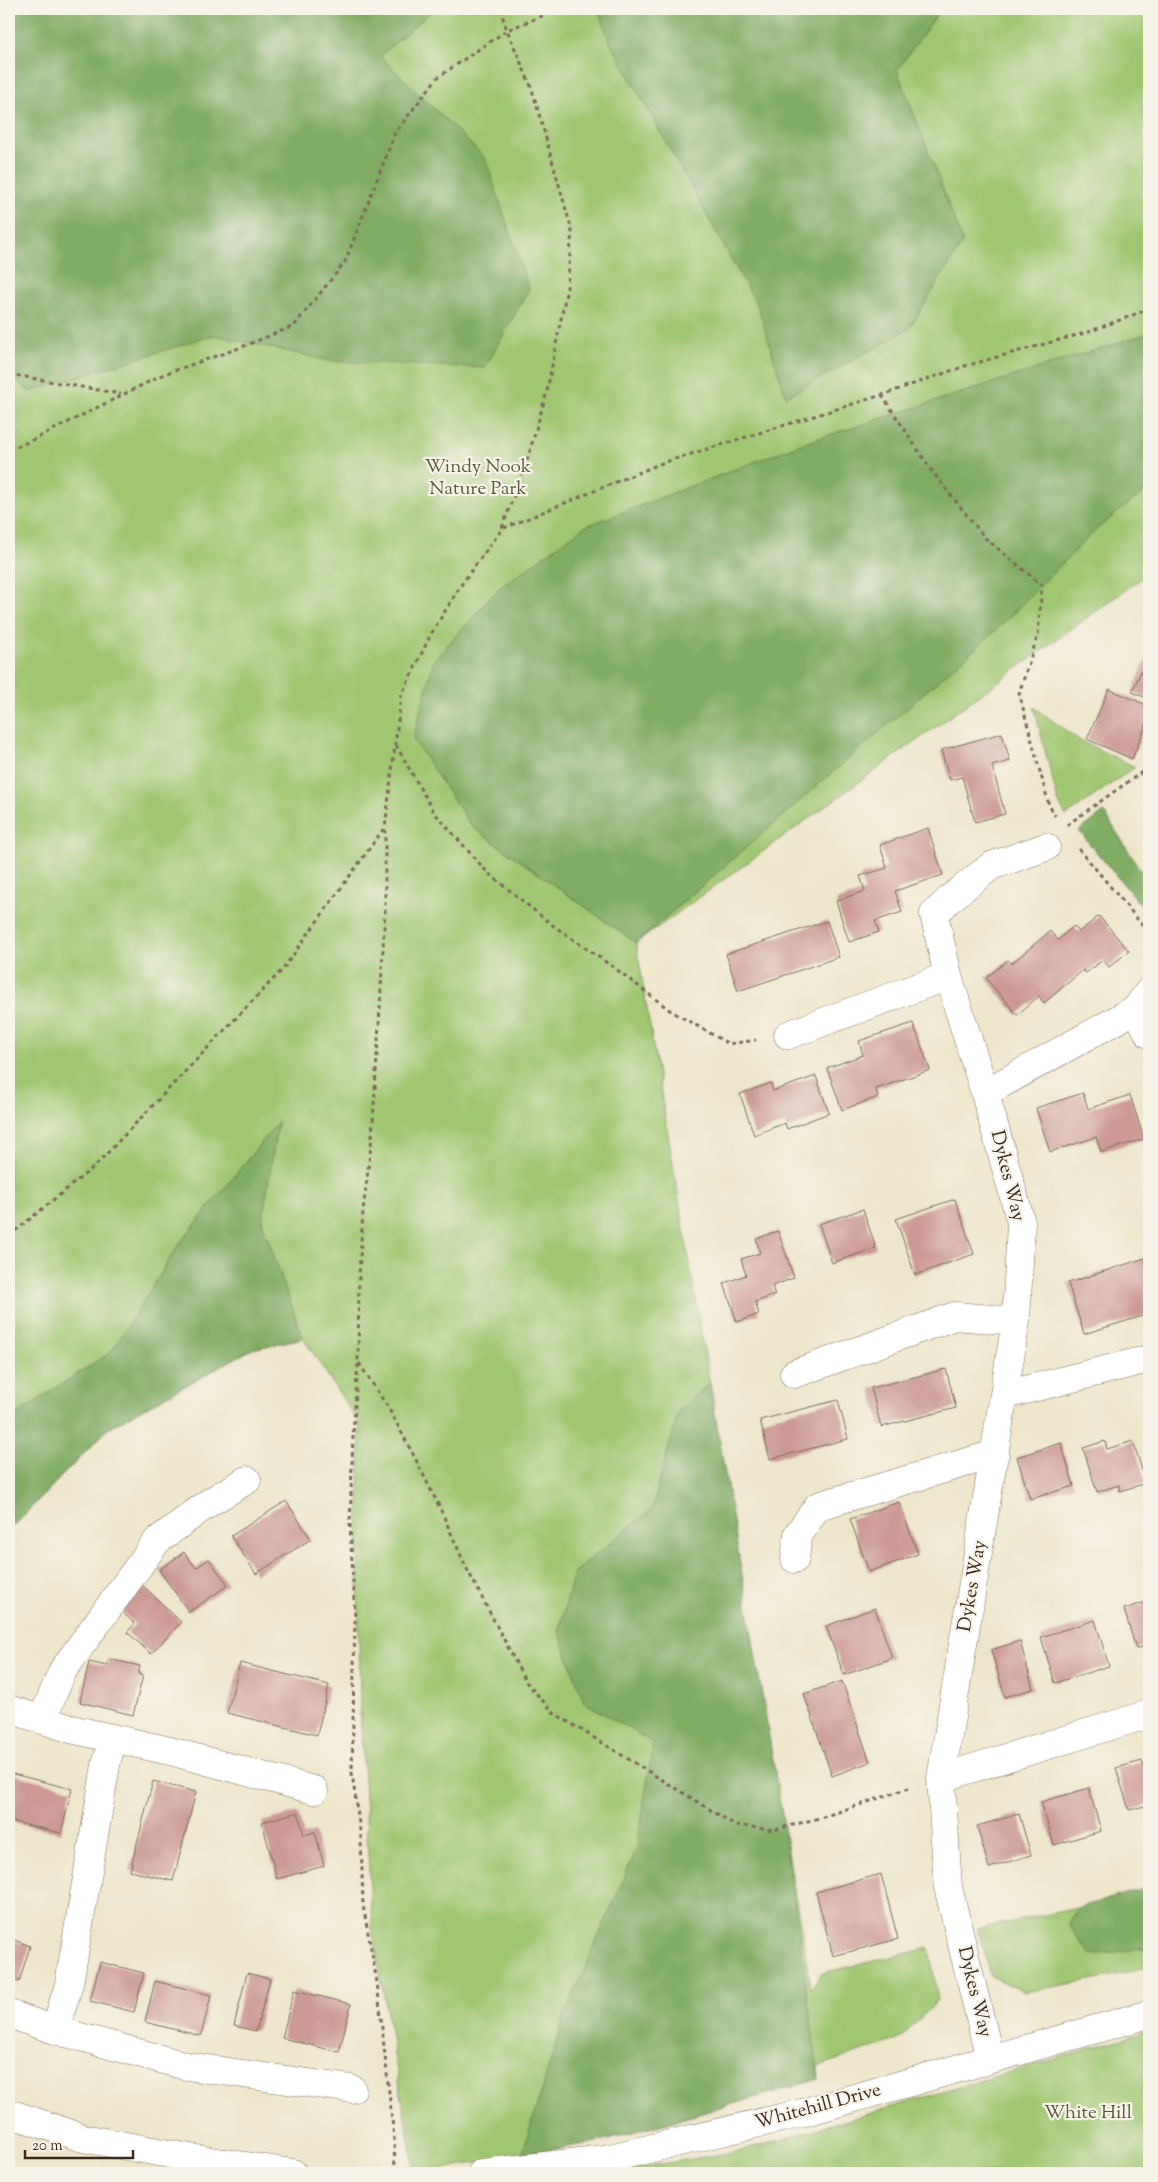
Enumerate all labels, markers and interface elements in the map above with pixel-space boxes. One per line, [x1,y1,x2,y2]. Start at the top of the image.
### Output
park label: Windy Nook Nature Park [425,454,532,503]
street label: Dykes Way [983,1128,1031,1225]
street label: Dykes Way [952,1537,994,1634]
street label: Dykes Way [950,1944,998,2041]
street label: Whitehill Drive [752,2077,884,2137]
park label: White Hill [1044,2100,1132,2127]
scale bar [25,2127,132,2159]
text: 20 m [32,2136,63,2157]

